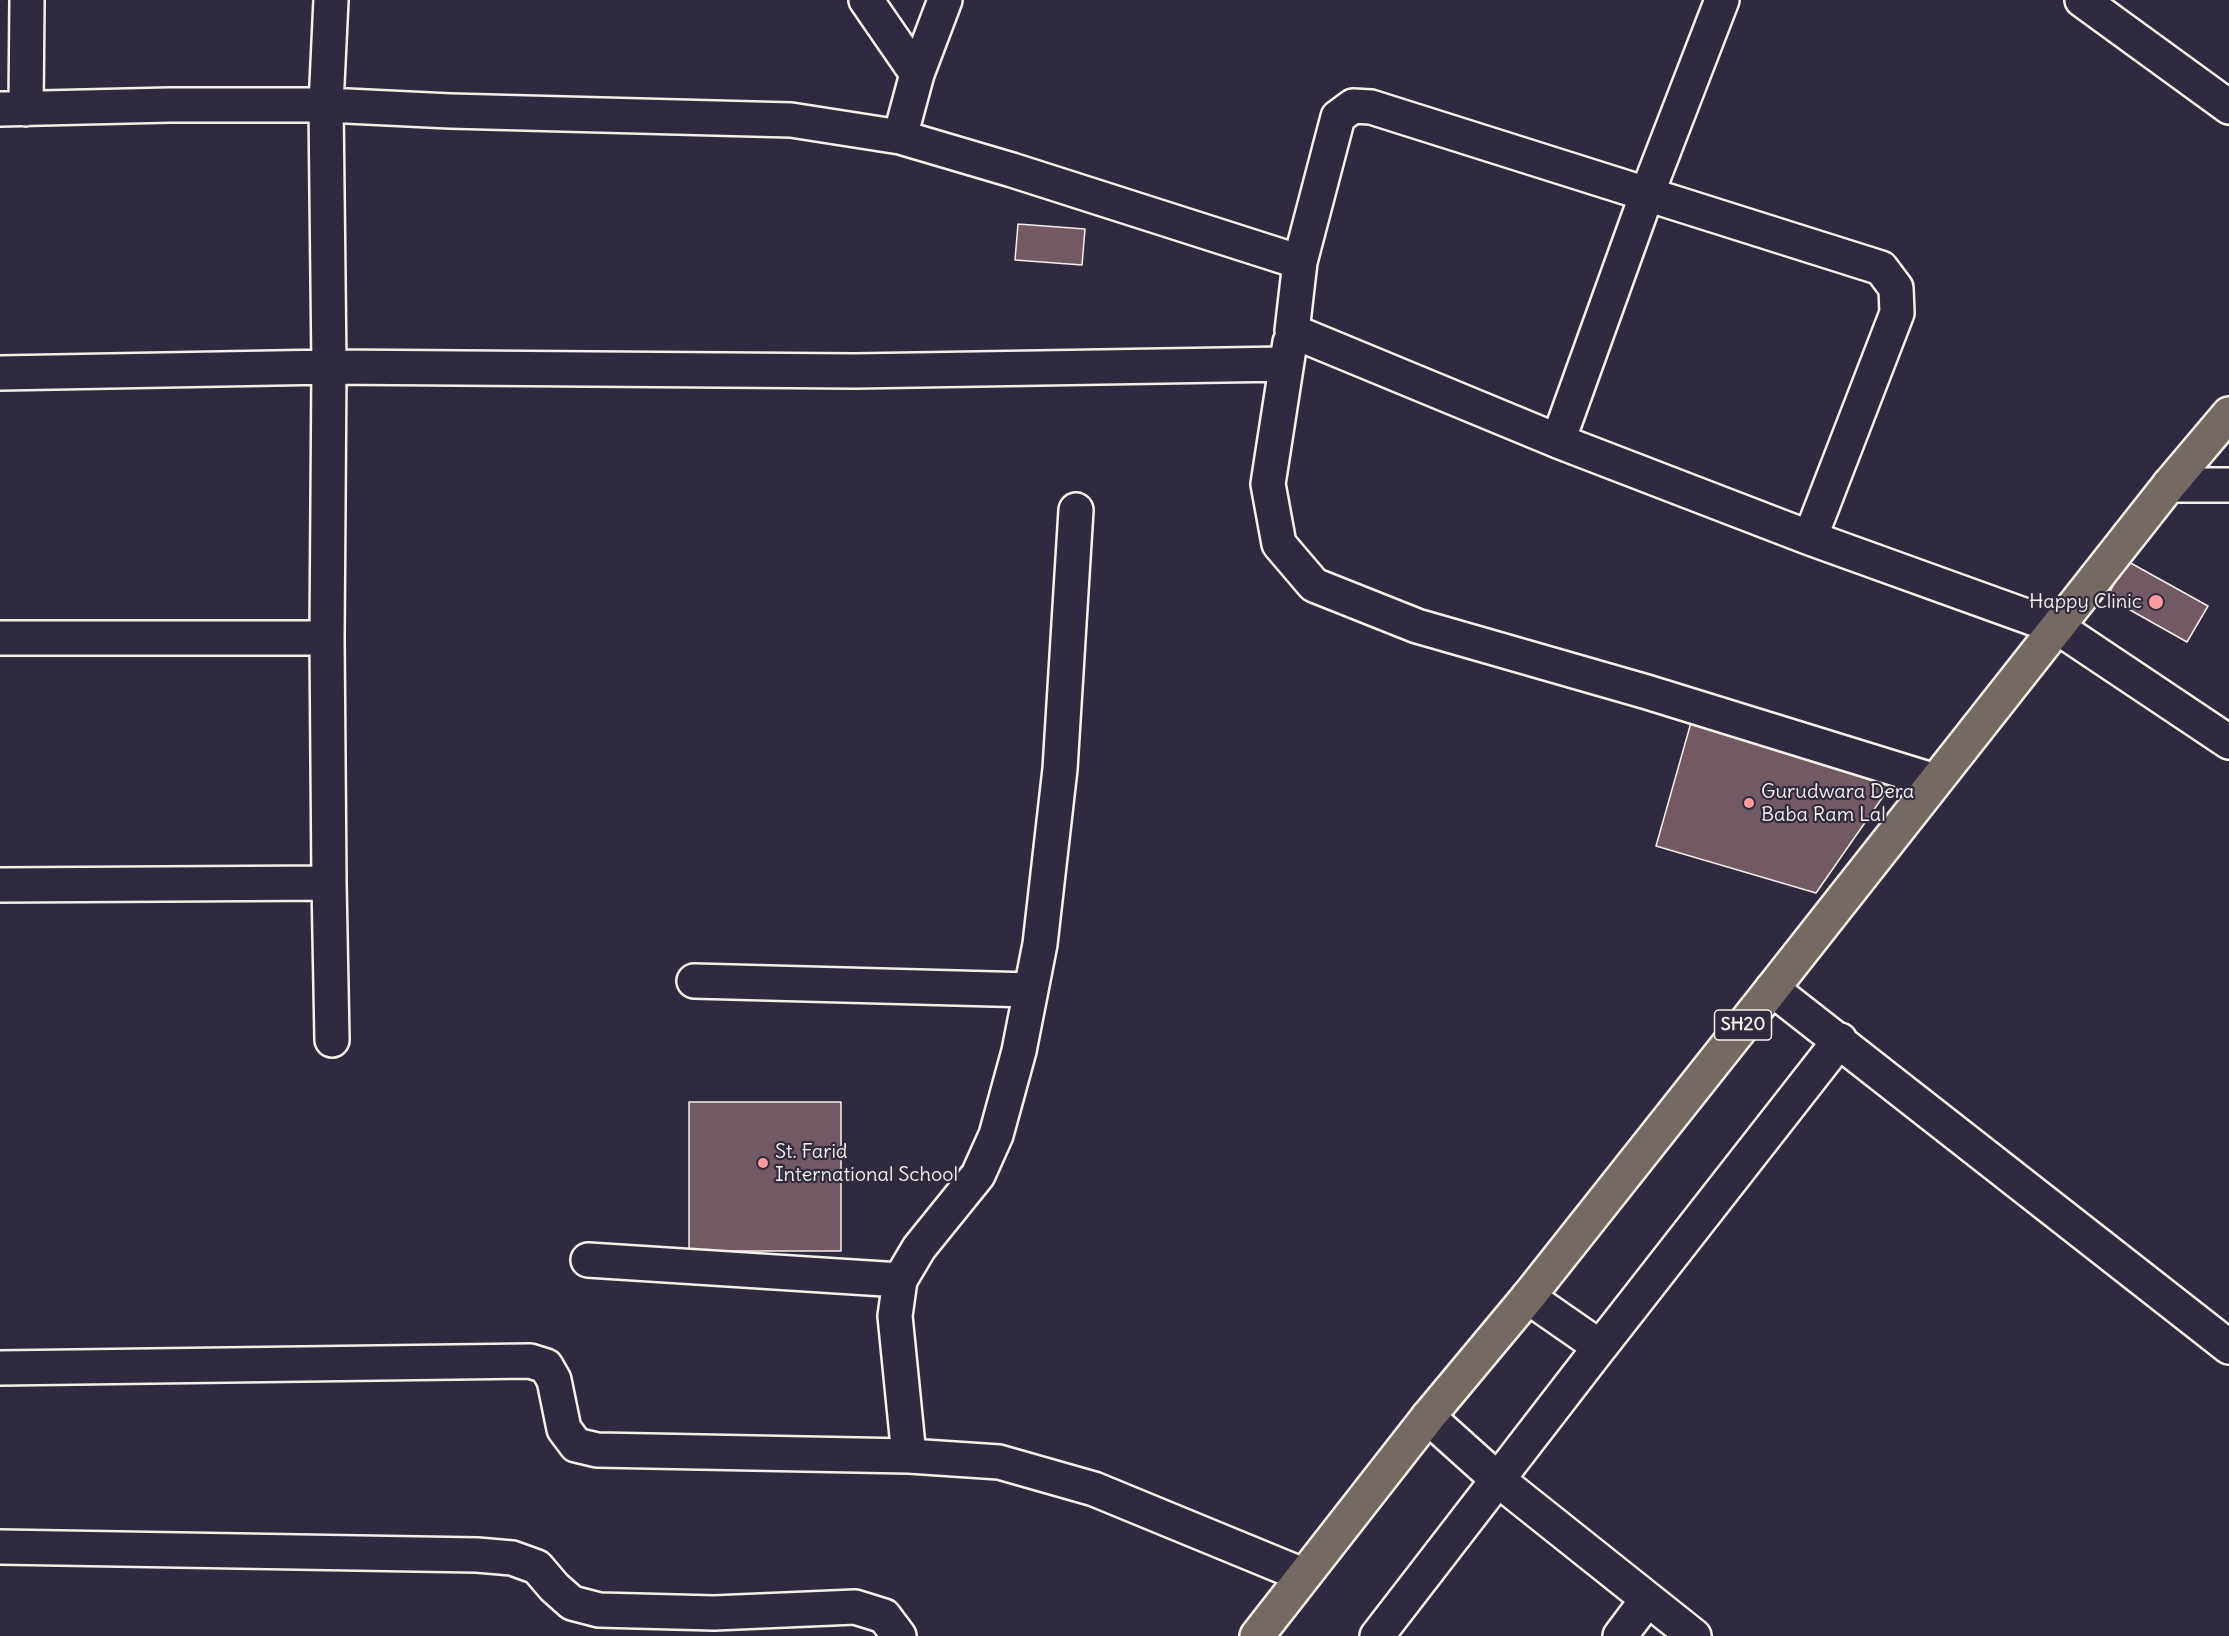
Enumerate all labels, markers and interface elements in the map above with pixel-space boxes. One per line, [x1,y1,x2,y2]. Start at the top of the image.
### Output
place label: Happy Clinic [2029,590,2142,614]
marker: Happy Clinic [2147,593,2165,611]
place label: Gurudwara Dera Baba Ram Lal [1761,780,1914,827]
marker: Gurudwara Dera Baba Ram Lal [1742,796,1756,810]
road number: SH20 [1714,1010,1772,1040]
place label: St. Farid International School [775,1140,958,1187]
marker: St. Farid International School [756,1156,770,1170]

